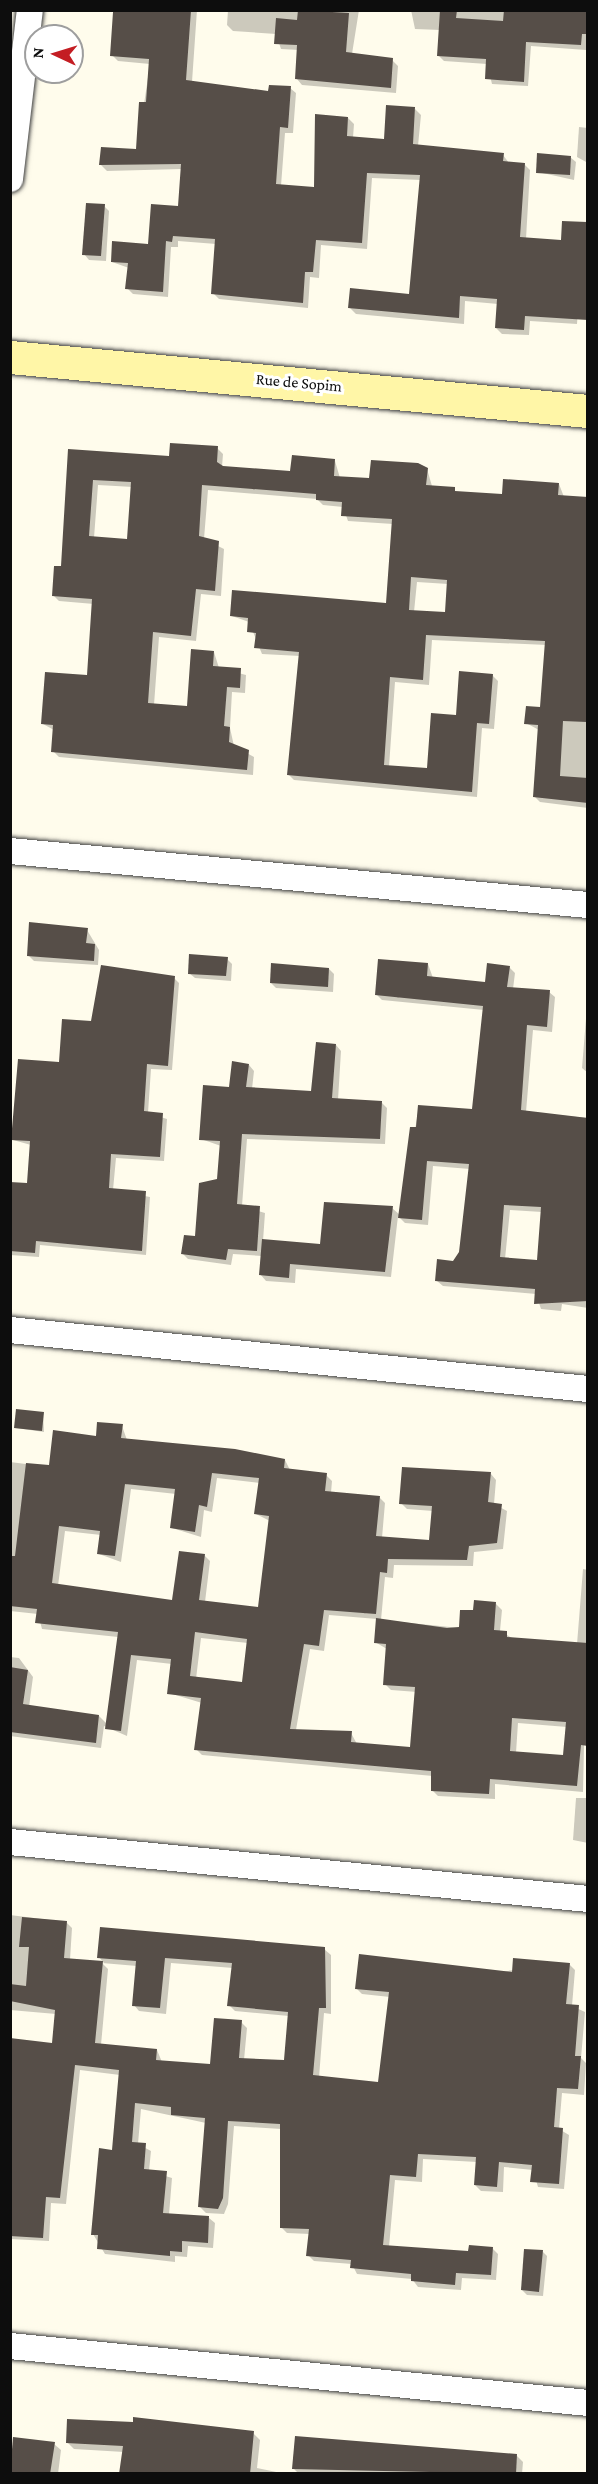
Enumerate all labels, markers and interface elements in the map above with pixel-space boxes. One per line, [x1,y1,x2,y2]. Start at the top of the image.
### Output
north arrow [24,24,84,84]
text: N [29,47,46,59]
street label: Rue de Sopim [255,370,343,396]

